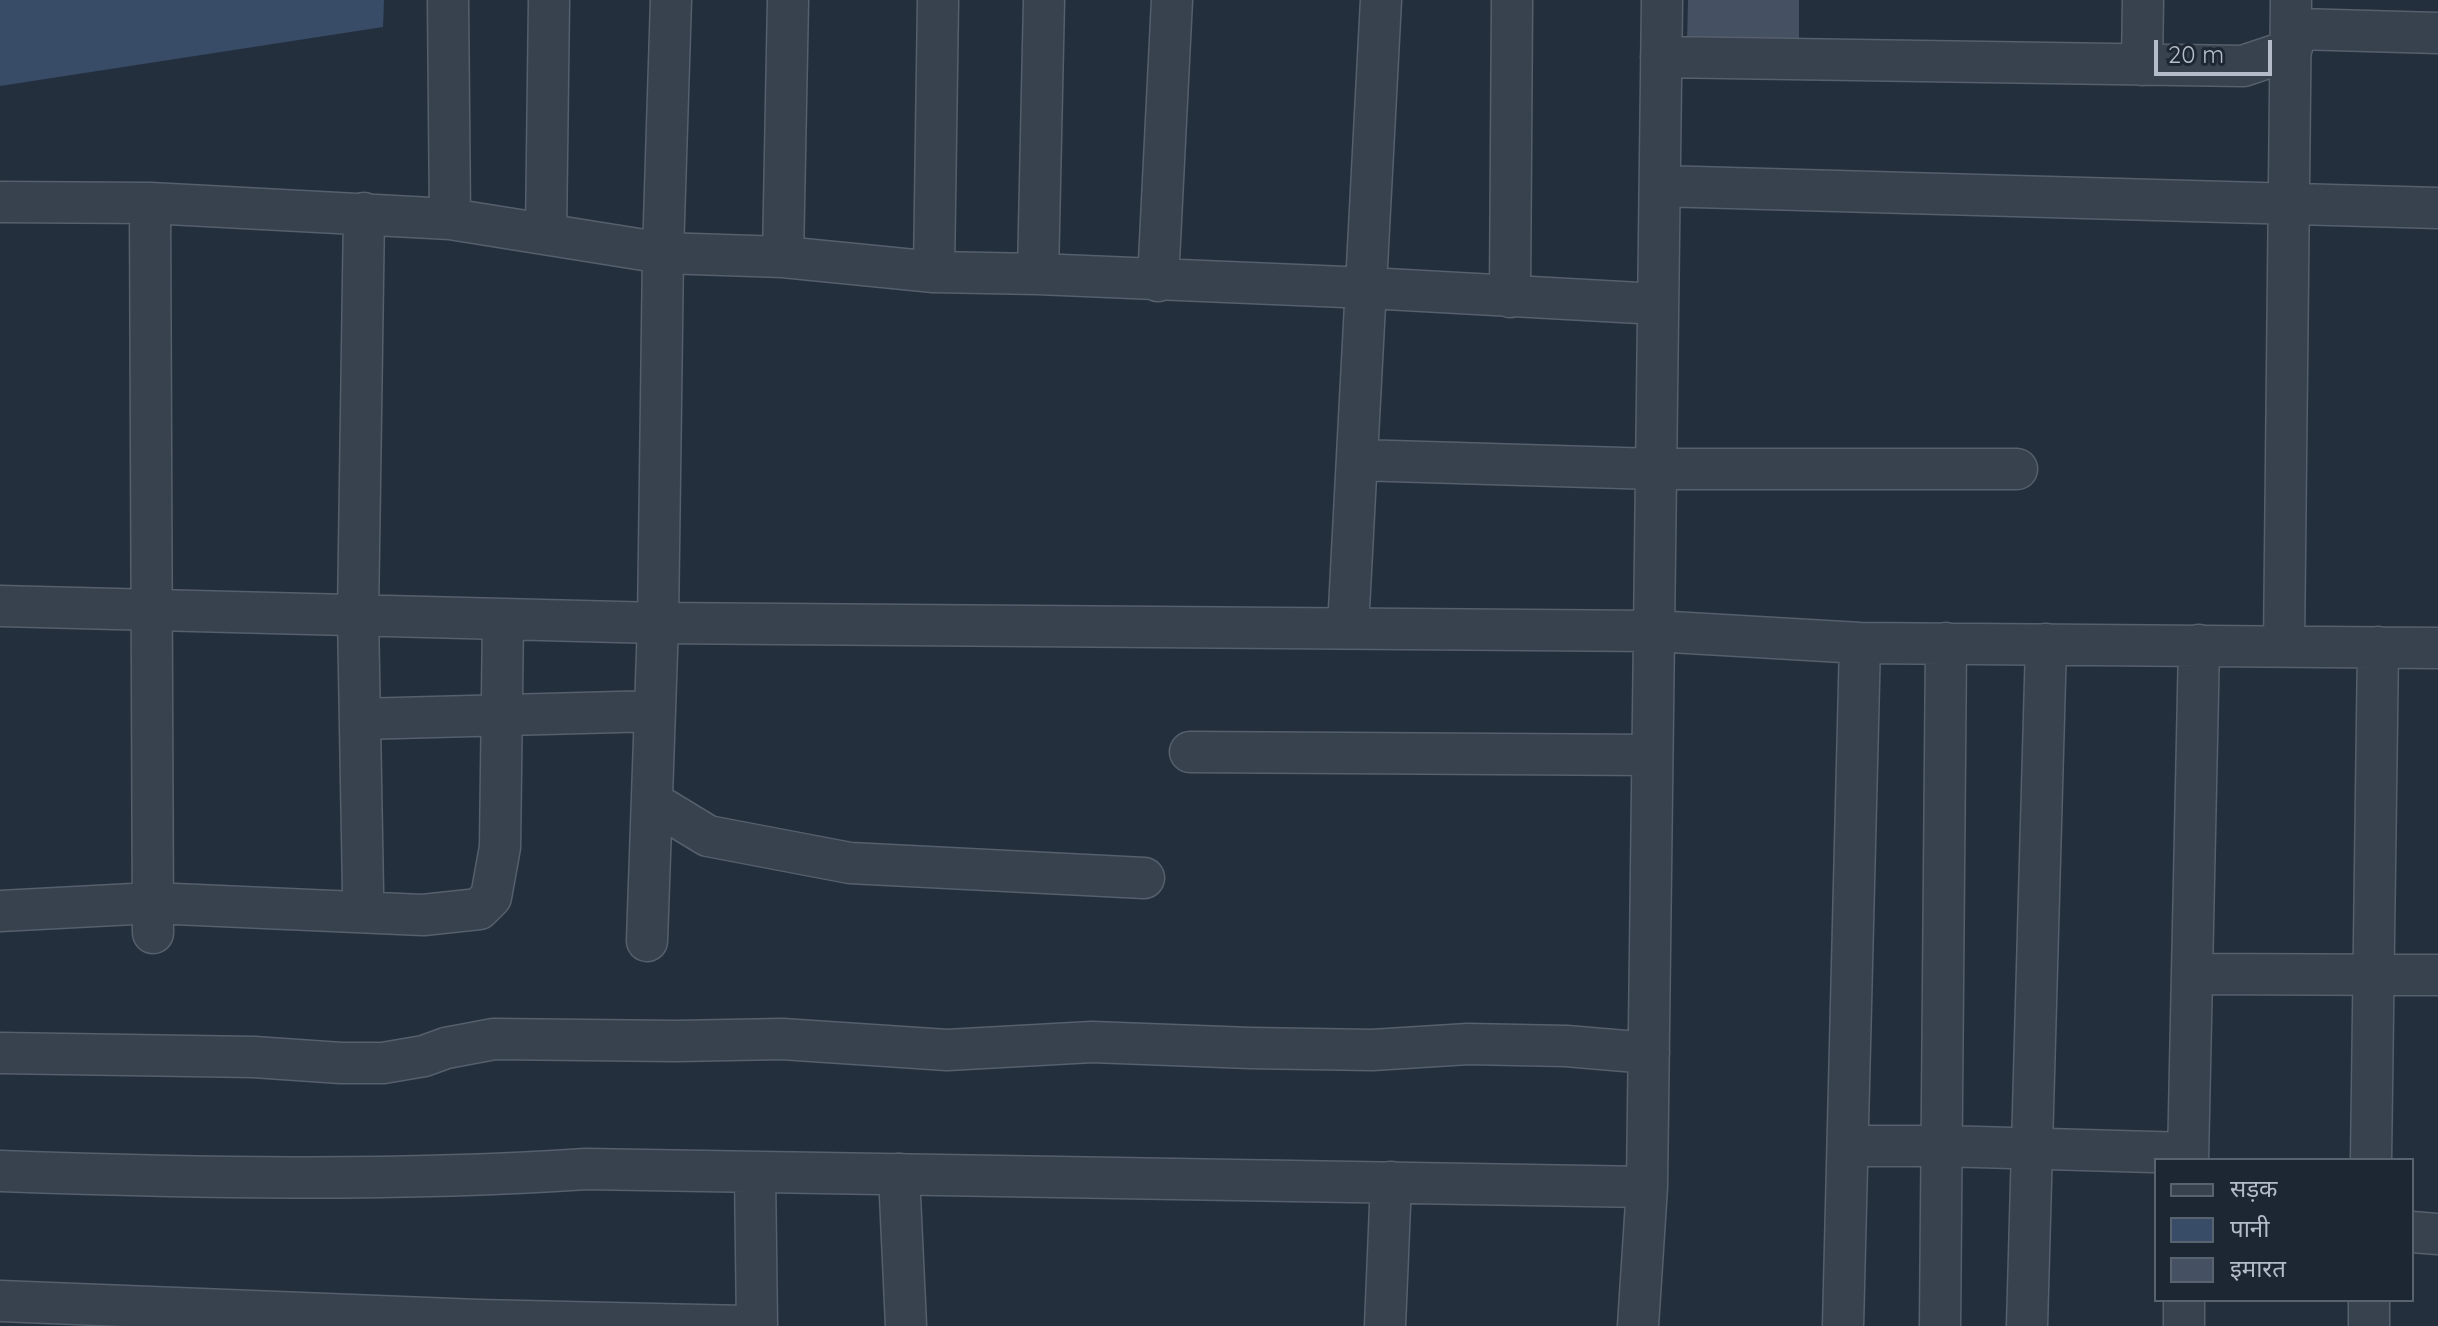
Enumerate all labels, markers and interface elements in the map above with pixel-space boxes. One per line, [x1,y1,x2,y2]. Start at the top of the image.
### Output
scale bar [2158,24,2276,74]
text: 20 m [2168,39,2224,69]
legend [2154,1158,2414,1302]
text: सड़क [2230,1173,2278,1203]
text: पानी [2230,1213,2269,1243]
text: इमारत [2230,1253,2286,1283]

